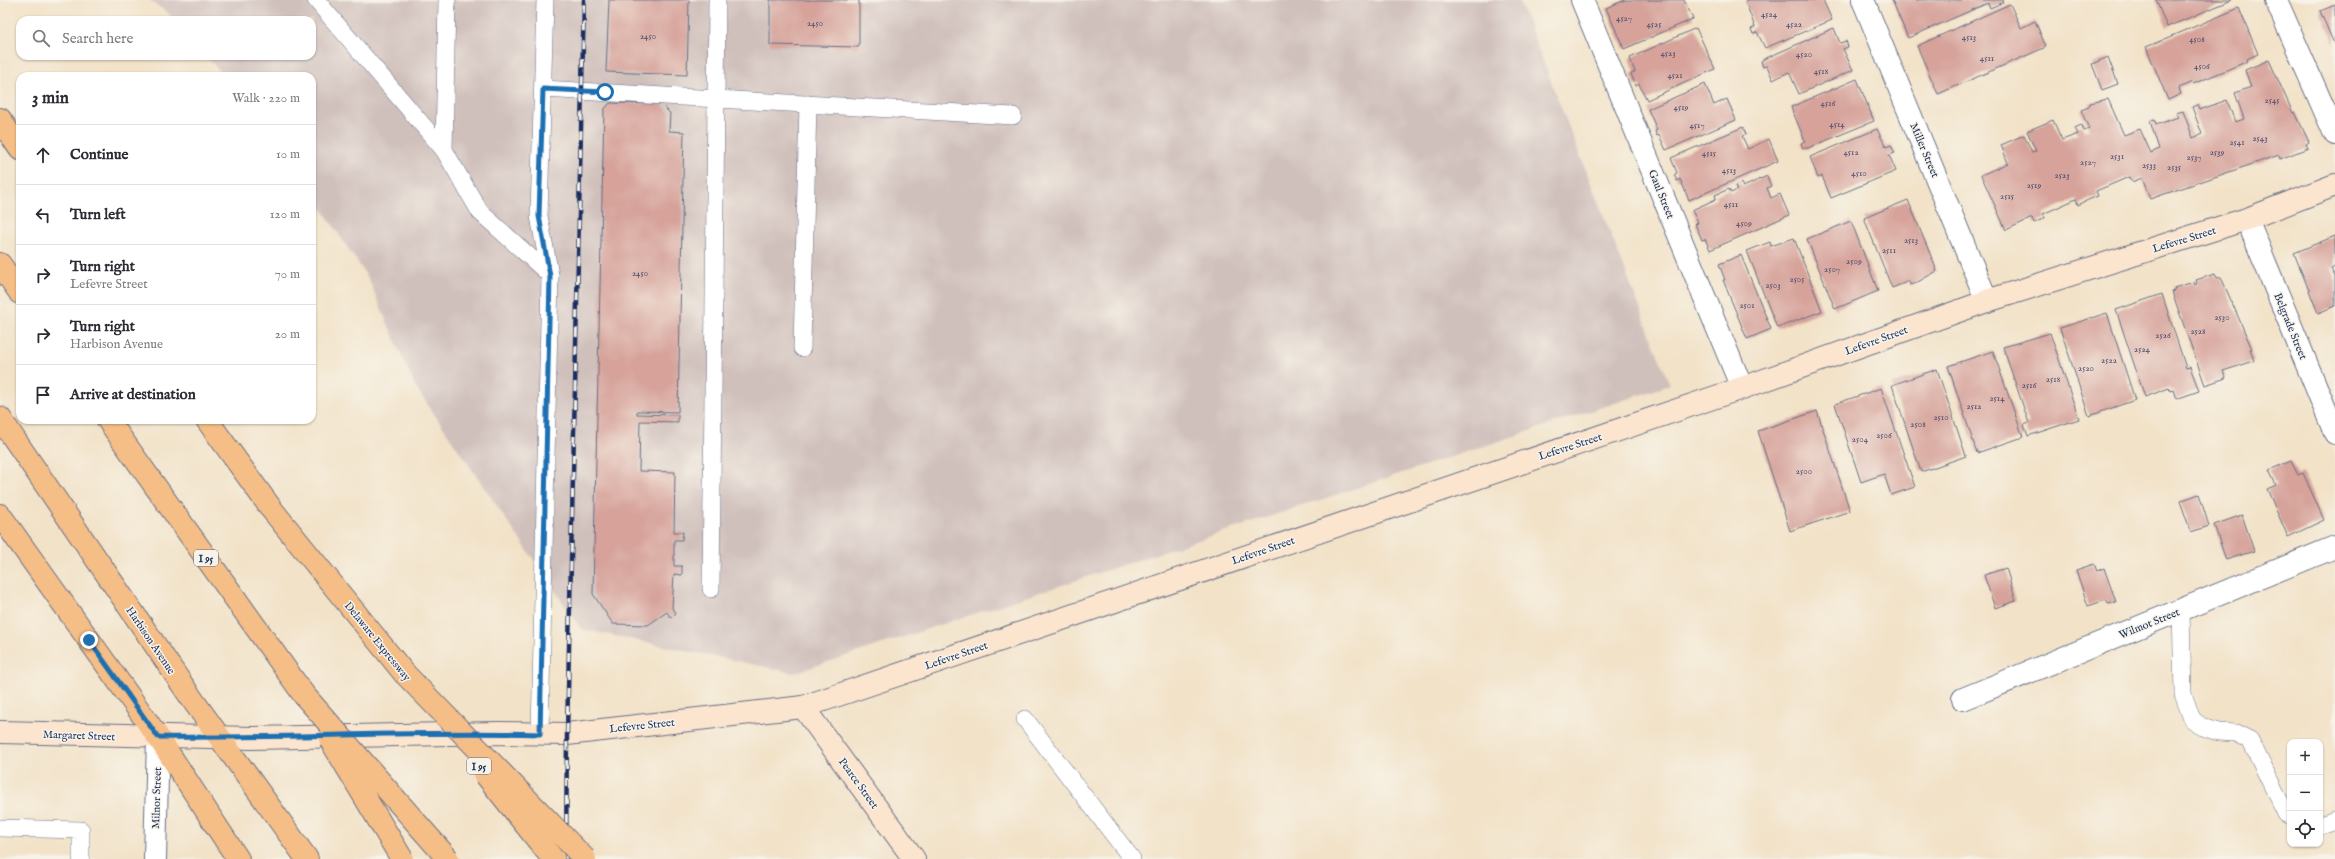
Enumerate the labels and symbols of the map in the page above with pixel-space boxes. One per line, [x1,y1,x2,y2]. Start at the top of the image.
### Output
house number: 4524 [1761,9,1778,20]
house number: 4527 [1616,13,1632,24]
house number: 2450 [807,18,823,29]
house number: 4525 [1646,19,1662,30]
house number: 4522 [1786,19,1802,30]
house number: 2450 [640,31,656,42]
house number: 4513 [1962,32,1976,43]
house number: 4508 [2189,34,2205,45]
house number: 4523 [1660,48,1676,59]
house number: 4520 [1796,49,1812,60]
house number: 4511 [1980,53,1994,64]
house number: 4506 [2194,61,2210,72]
house number: 4518 [1814,66,1829,77]
house number: 4521 [1667,70,1683,81]
route start [596,83,614,101]
house number: 2545 [2264,95,2280,106]
house number: 4516 [1821,98,1836,109]
house number: 4519 [1674,102,1689,113]
house number: 4514 [1829,119,1845,130]
house number: 4517 [1689,120,1705,131]
street label: Miller Street [1906,121,1942,180]
house number: 2543 [2252,133,2268,144]
house number: 2541 [2229,137,2245,148]
house number: 4512 [1843,147,1859,158]
house number: 2539 [2210,147,2224,158]
house number: 4515 [1702,148,1717,159]
house number: 2531 [2110,151,2124,162]
house number: 2537 [2186,152,2202,163]
house number: 2527 [2080,157,2096,168]
house number: 2533 [2142,160,2156,171]
house number: 2535 [2167,162,2182,173]
house number: 4513 [1722,165,1736,176]
street label: Gaul Street [1645,168,1677,221]
house number: 4510 [1851,168,1867,179]
house number: 2523 [2054,170,2070,181]
house number: 2519 [2027,180,2041,191]
house number: 2515 [2000,191,2015,202]
house number: 4511 [1724,199,1738,210]
house number: 4509 [1736,218,1752,229]
street label: Lefevre Street [2151,224,2218,256]
house number: 2513 [1904,235,1918,246]
house number: 2511 [1882,245,1896,256]
house number: 2509 [1846,256,1862,267]
house number: 2507 [1824,264,1840,275]
house number: 2450 [632,268,648,279]
house number: 2505 [1789,274,1805,285]
house number: 2503 [1765,280,1781,291]
street label: Belgrade Street [2270,291,2310,362]
house number: 2501 [1739,300,1755,311]
house number: 2530 [2214,312,2230,323]
street label: Lefevre Street [1843,323,1910,359]
house number: 2528 [2190,326,2206,337]
house number: 2526 [2155,330,2171,341]
house number: 2524 [2134,344,2151,355]
house number: 2522 [2101,355,2117,366]
house number: 2520 [2078,363,2094,374]
house number: 2518 [2046,374,2061,385]
house number: 2516 [2022,380,2037,391]
house number: 2514 [1989,393,2005,404]
house number: 2512 [1966,401,1982,412]
house number: 2510 [1933,412,1949,423]
house number: 2508 [1910,419,1926,430]
street label: Lefevre Street [1537,430,1604,464]
house number: 2506 [1876,430,1892,441]
house number: 2504 [1852,434,1869,445]
house number: 2500 [1796,466,1812,477]
street label: Lefevre Street [1230,534,1297,568]
road number: I 95 [194,550,218,566]
street label: Delaware Expressway [341,599,414,685]
street label: Harbison Avenue [122,604,178,677]
street label: Wilmot Street [2117,605,2182,642]
route end [80,631,98,649]
street label: Lefevre Street [923,639,990,673]
street label: Lefevre Street [609,716,676,736]
street label: Margaret Street [43,728,116,744]
street label: Pearce Street [835,755,881,812]
road number: I 95 [467,758,491,774]
street label: Milnor Street [149,767,165,829]

